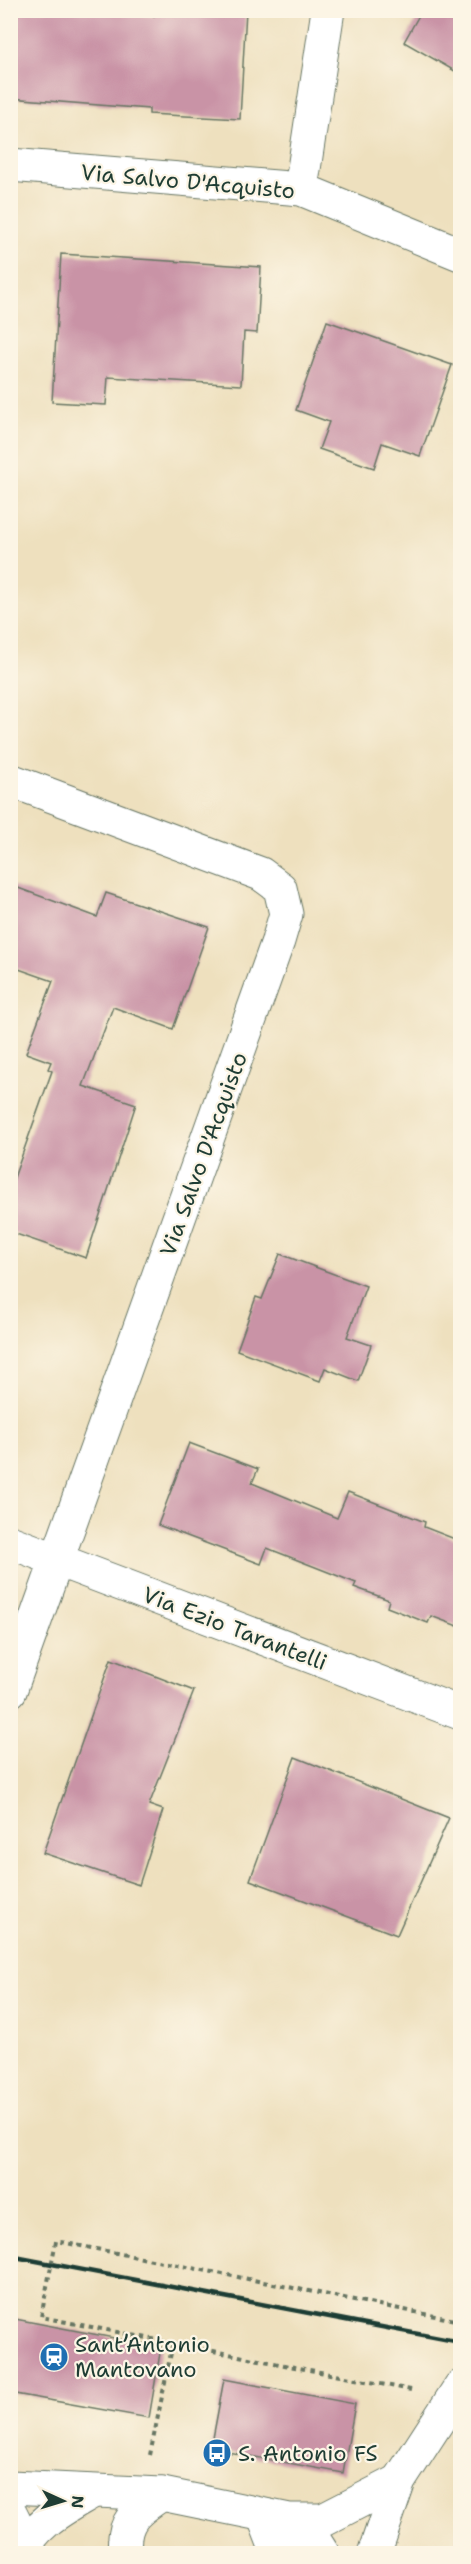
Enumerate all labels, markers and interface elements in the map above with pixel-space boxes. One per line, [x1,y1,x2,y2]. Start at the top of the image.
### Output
street label: Via Salvo D'Acquisto [80,158,296,205]
street label: Via Salvo D'Acquisto [153,1048,254,1260]
street label: Via Ezio Tarantelli [139,1580,331,1677]
place label: Sant’Antonio Mantovano [75,2330,210,2384]
station icon: Sant’Antonio Mantovano [38,2341,70,2373]
bus stop icon: S. Antonio FS [201,2437,233,2469]
place label: S. Antonio FS [238,2439,378,2468]
north arrow [33,2471,93,2531]
text: N [67,2495,88,2509]

